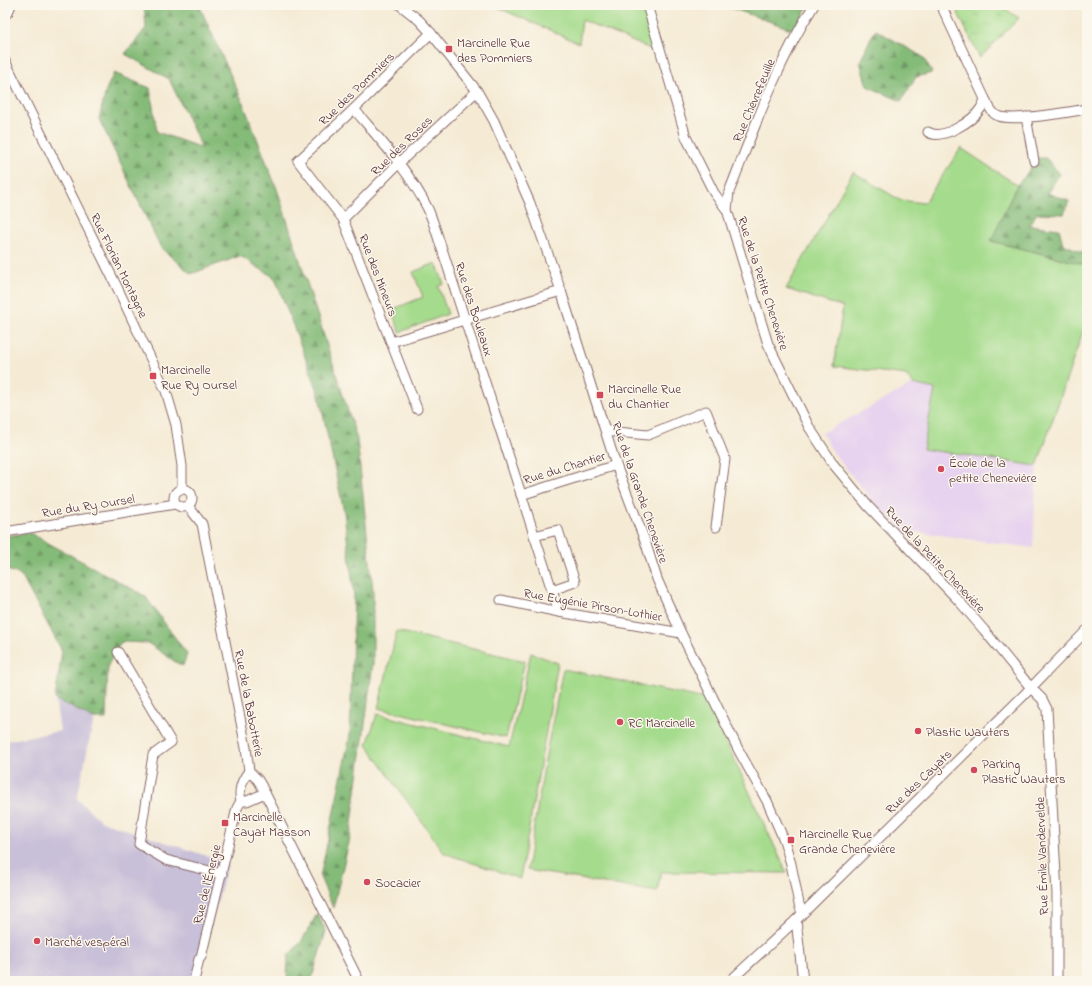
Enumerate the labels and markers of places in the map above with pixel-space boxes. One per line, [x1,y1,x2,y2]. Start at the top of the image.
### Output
place label: Marcinelle Rue des Pommiers [457,34,533,68]
marker: Marcinelle Rue des Pommiers [444,44,454,54]
place label: Marcinelle Rue Ry Oursel [161,361,237,396]
marker: Marcinelle Rue Ry Oursel [148,371,158,381]
place label: Marcinelle Rue du Chantier [608,380,681,414]
marker: Marcinelle Rue du Chantier [595,390,605,400]
place label: École de la petite Chenevière [949,454,1037,488]
marker: École de la petite Chenevière [936,464,946,474]
place label: RC Marcinelle [628,714,695,733]
marker: RC Marcinelle [615,717,625,727]
place label: Plastic Wauters [926,723,1010,742]
marker: Plastic Wauters [913,726,923,736]
place label: Parking Plastic Wauters [982,755,1066,789]
marker: Parking Plastic Wauters [969,765,979,775]
place label: Marcinelle Cayat Masson [233,808,310,843]
marker: Marcinelle Cayat Masson [220,818,230,828]
place label: Marcinelle Rue Grande Chenevière [799,825,896,859]
marker: Marcinelle Rue Grande Chenevière [786,835,796,845]
place label: Socacier [375,874,422,893]
marker: Socacier [362,877,372,887]
place label: Marché vespéral [45,933,129,952]
marker: Marché vespéral [32,936,42,946]

